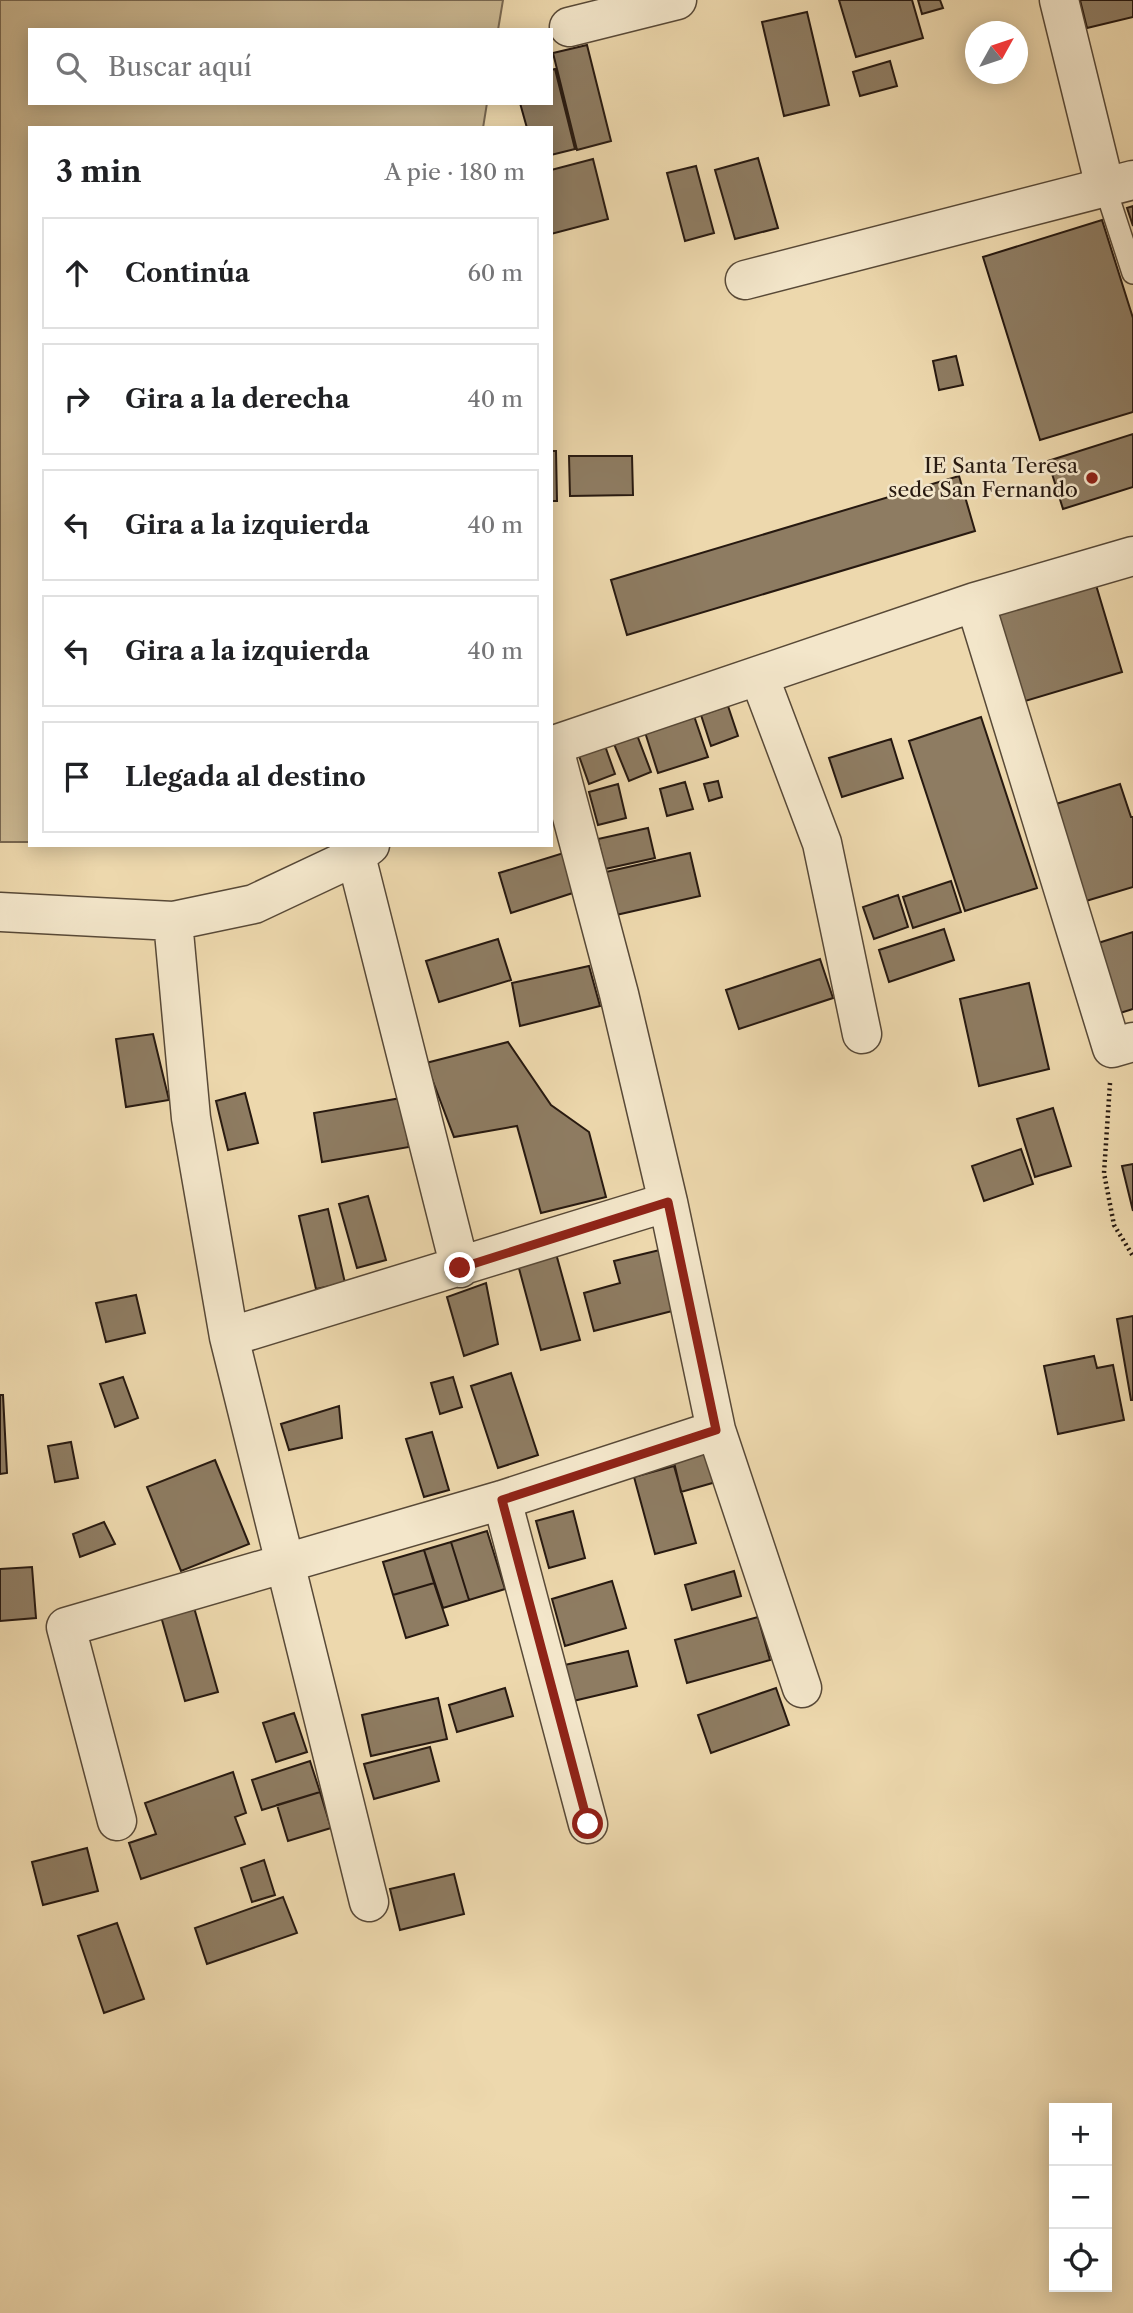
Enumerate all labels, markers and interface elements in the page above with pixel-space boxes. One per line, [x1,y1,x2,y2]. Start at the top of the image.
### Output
north arrow [965,21,1028,84]
search box [28,28,553,105]
icon: search [52,48,90,86]
text: Buscar aquí [108,51,252,83]
text: 3 min [56,153,142,190]
text: A pie · 180 m [384,158,525,186]
icon: ahead [58,254,96,292]
text: Continúa [125,257,250,289]
text: 60 m [467,259,523,287]
icon: right [58,380,96,418]
text: Gira a la derecha [125,383,350,415]
text: 40 m [468,385,523,413]
place label: IE Santa Teresa sede San Fernando [888,453,1079,502]
marker: IE Santa Teresa sede San Fernando [1084,470,1100,486]
icon: left [58,506,96,544]
text: Gira a la izquierda [125,509,370,541]
text: 40 m [468,511,523,539]
icon: left [58,632,96,670]
text: Gira a la izquierda [125,635,370,667]
text: 40 m [468,637,523,665]
icon: arrive [58,758,96,796]
text: Llegada al destino [125,761,366,793]
route end [444,1252,475,1283]
route start [572,1808,603,1839]
map controls [1049,2103,1112,2292]
button: + [1049,2103,1112,2166]
button: − [1049,2166,1112,2229]
button: locate [1049,2229,1112,2292]

